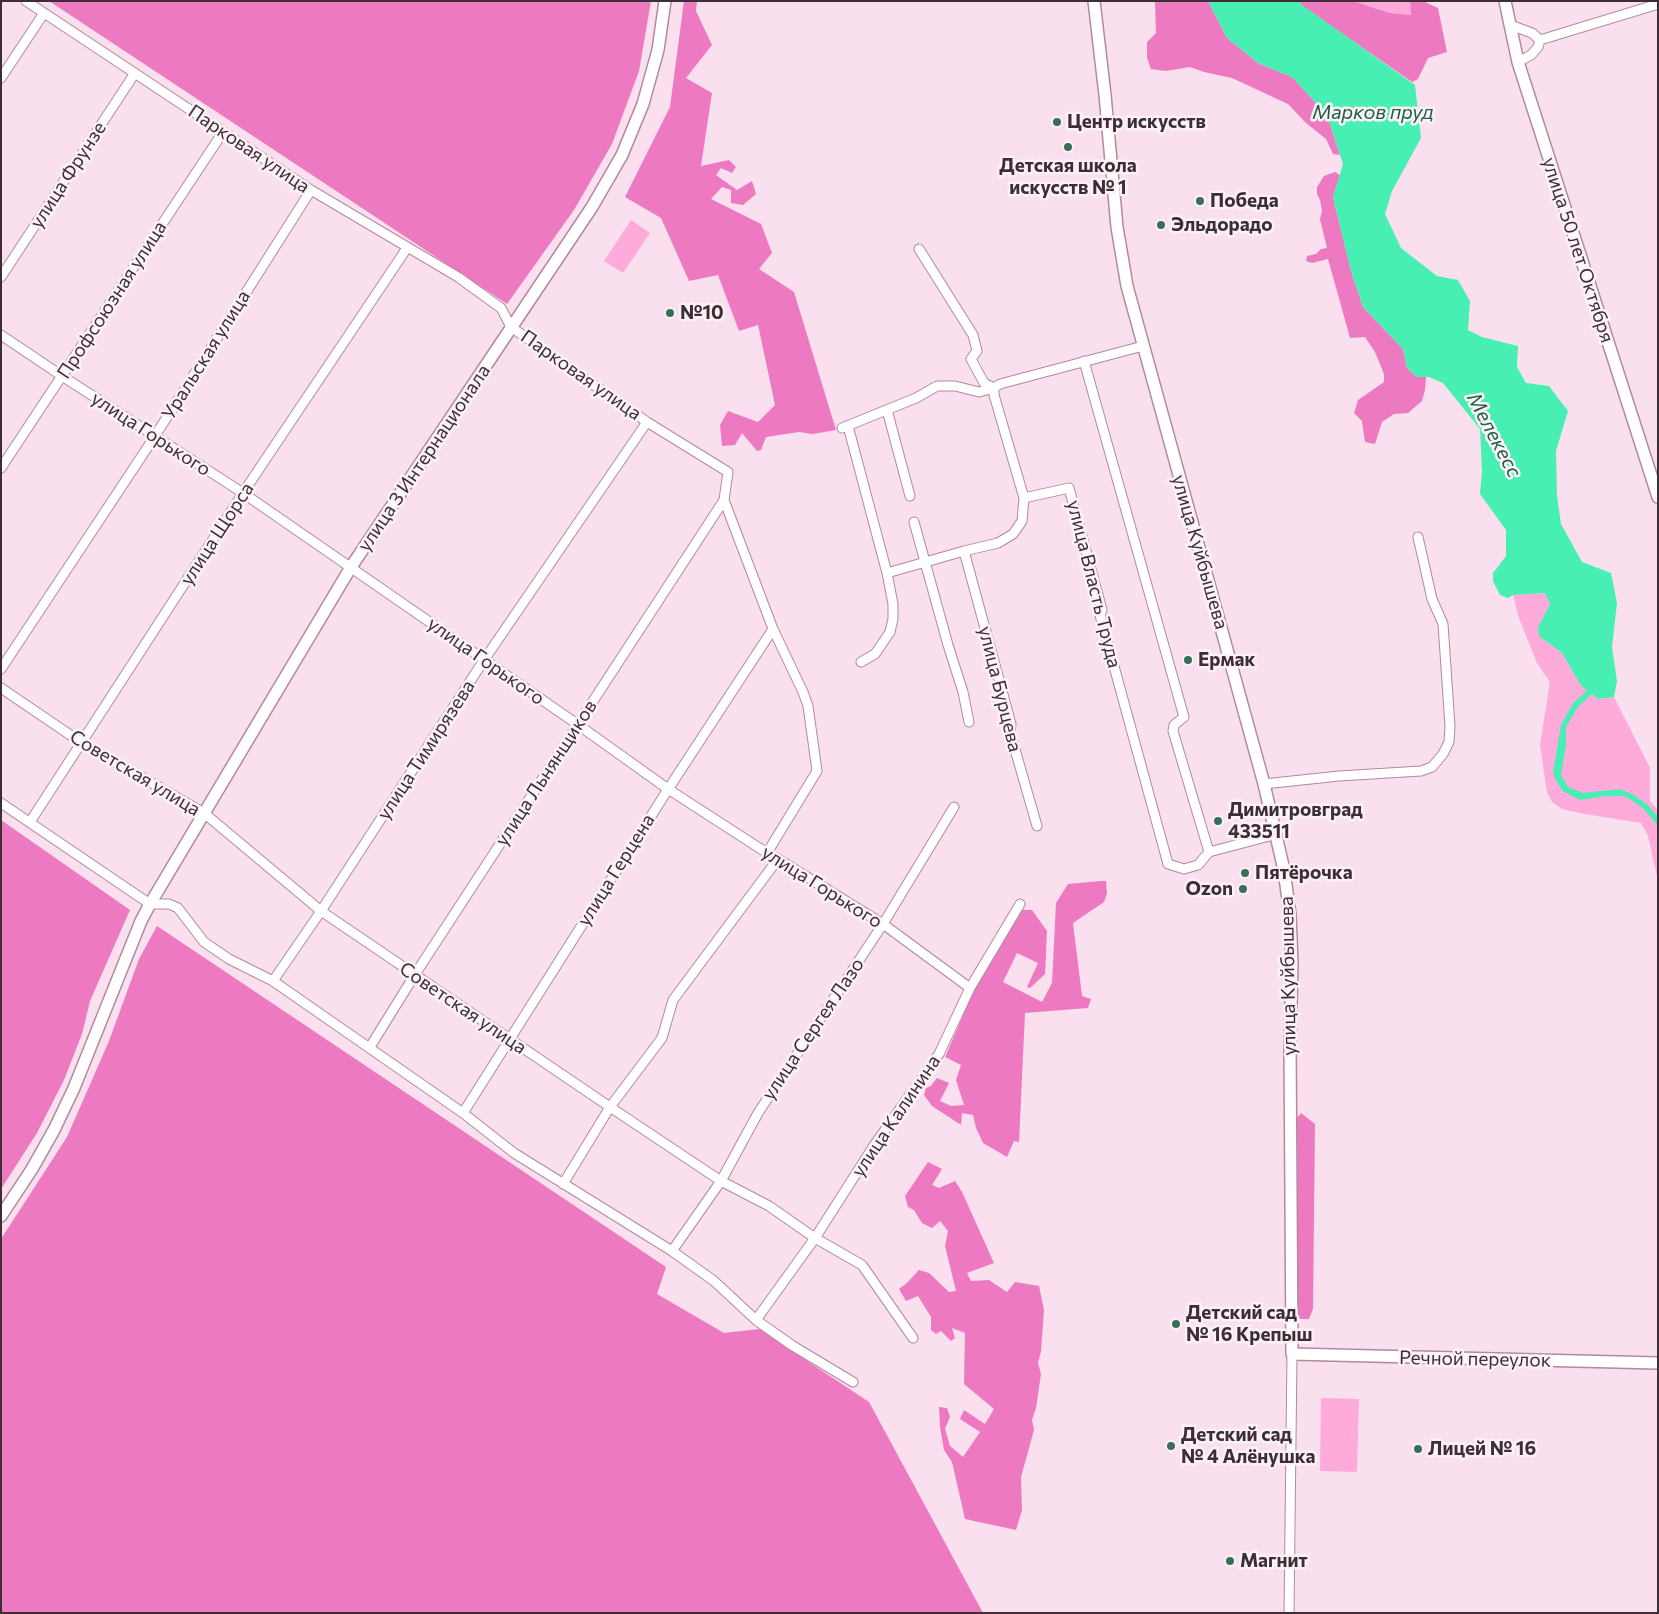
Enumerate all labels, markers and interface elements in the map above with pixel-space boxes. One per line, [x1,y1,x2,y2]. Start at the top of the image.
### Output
street label: Парковая улица [184,100,314,198]
water label: Марков пруд [1312,100,1434,124]
place label: Центр искусств [1067,111,1206,133]
marker: Центр искусств [1051,116,1063,128]
street label: улица Фрунзе [25,117,111,233]
marker: Детская школа искусств № 1 [1062,141,1074,153]
place label: Детская школа искусств № 1 [999,155,1137,199]
street label: улица 50 лет Октября [1537,155,1619,345]
place label: Победа [1210,190,1279,212]
marker: Победа [1194,195,1206,207]
place label: Эльдорадо [1171,214,1273,236]
street label: Профсоюзная улица [52,217,172,383]
marker: Эльдорадо [1155,219,1167,231]
street label: Уральская улица [157,286,255,424]
place label: №10 [680,302,724,324]
marker: №10 [664,307,676,319]
street label: Парковая улица [516,325,646,425]
street label: улица 3 Интернационала [353,360,495,556]
street label: улица Горького [87,387,215,481]
water label: Мелекесс [1462,389,1526,481]
street label: улица Куйбышева [1167,472,1233,632]
street label: улица Щорса [175,478,259,590]
street label: улица Власть Труда [1062,498,1126,670]
street label: улица Горького [423,612,549,710]
street label: улица Бурцева [973,624,1027,754]
place label: Ермак [1198,649,1255,671]
marker: Ермак [1182,654,1194,666]
street label: улица Тимирязева [372,676,480,824]
street label: улица Льнянщиков [490,696,602,850]
street label: Советская улица [66,725,204,821]
place label: Димитровград 433511 [1228,799,1363,843]
street label: улица Герцена [572,810,660,930]
marker: Димитровград 433511 [1212,815,1224,827]
street label: улица Горького [758,841,886,933]
place label: Пятёрочка [1255,862,1353,884]
marker: Пятёрочка [1239,867,1251,879]
place label: Ozon [1185,878,1233,900]
marker: Ozon [1237,883,1249,895]
street label: улица Куйбышева [1275,896,1301,1056]
street label: улица Сергея Лазо [757,954,869,1104]
street label: Советская улица [395,957,531,1059]
street label: улица Калинина [847,1051,945,1181]
place label: Детский сад № 16 Крепыш [1186,1302,1312,1346]
marker: Детский сад № 16 Крепыш [1170,1318,1182,1330]
street label: Речной переулок [1399,1346,1551,1372]
place label: Детский сад № 4 Алёнушка [1181,1424,1316,1468]
place label: Лицей № 16 [1428,1438,1536,1460]
marker: Детский сад № 4 Алёнушка [1165,1440,1177,1452]
marker: Лицей № 16 [1412,1443,1424,1455]
place label: Магнит [1240,1550,1308,1572]
marker: Магнит [1224,1555,1236,1567]

